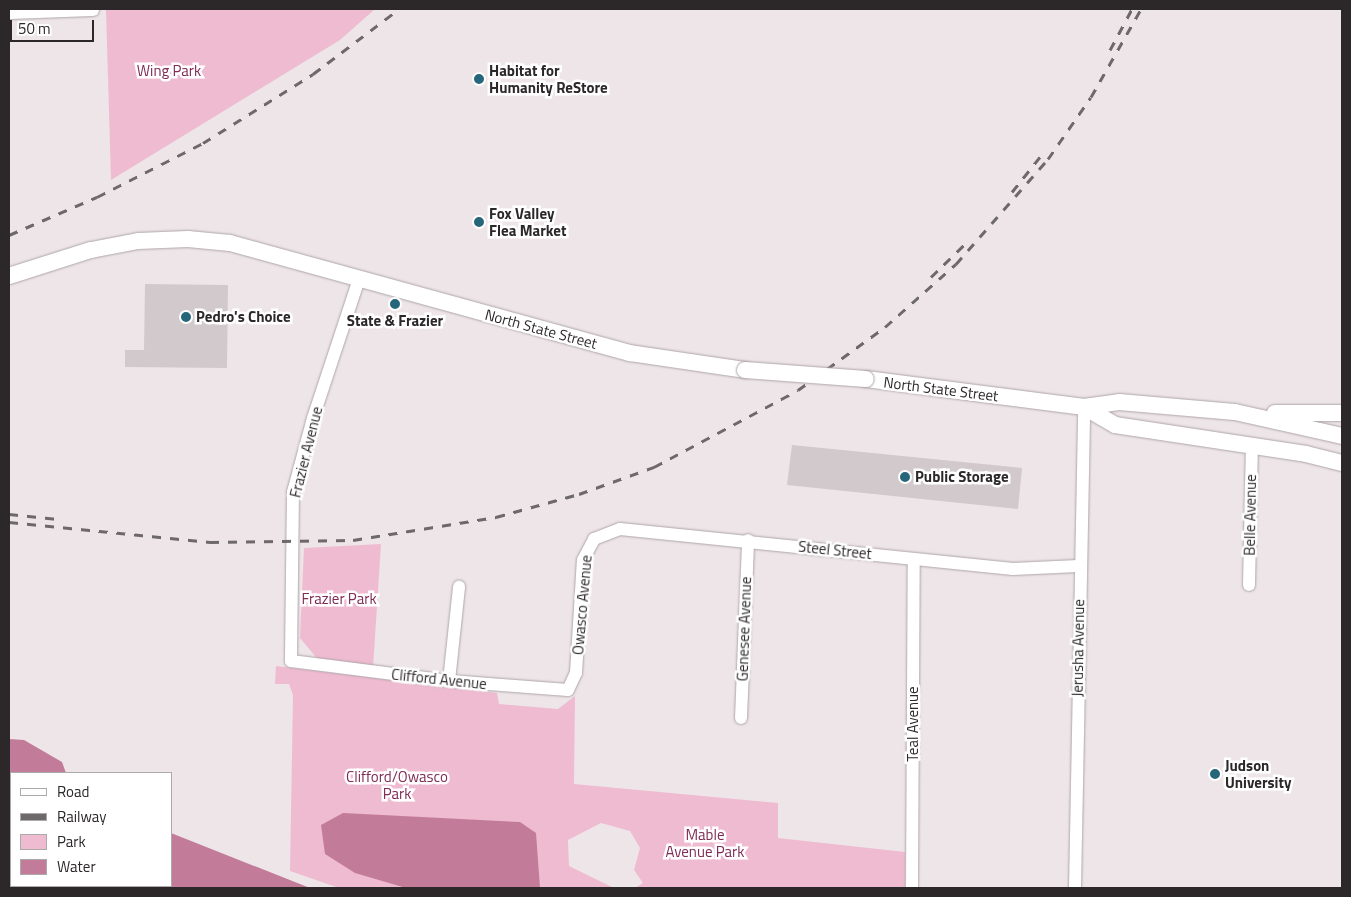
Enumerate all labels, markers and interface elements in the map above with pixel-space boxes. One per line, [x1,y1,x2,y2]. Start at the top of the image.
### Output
scale bar [12,10,96,42]
text: 50 m [18,17,51,40]
place label: Habitat for Humanity ReStore [489,61,608,96]
park label: Wing Park [137,62,201,80]
marker: Habitat for Humanity ReStore [473,73,485,85]
place label: Fox Valley Flea Market [489,204,566,239]
marker: Fox Valley Flea Market [473,216,485,228]
marker: State & Frazier [389,298,401,310]
street label: North State Street [483,305,599,353]
place label: Pedro's Choice [196,308,291,326]
marker: Pedro's Choice [180,311,192,323]
place label: State & Frazier [347,312,443,330]
street label: North State Street [883,373,999,405]
street label: Frazier Avenue [286,405,326,499]
place label: Public Storage [915,468,1009,486]
marker: Public Storage [899,471,911,483]
street label: Belle Avenue [1240,474,1260,556]
street label: Steel Street [797,537,873,563]
street label: Owasco Avenue [569,554,595,656]
street label: Genesee Avenue [733,576,755,682]
park label: Frazier Park [301,590,377,608]
street label: Jerusha Avenue [1068,599,1088,697]
street label: Clifford Avenue [390,665,488,693]
street label: Teal Avenue [904,686,922,762]
place label: Judson University [1225,756,1291,791]
park label: Clifford/Owasco Park [346,767,448,802]
marker: Judson University [1209,768,1221,780]
legend [10,772,172,887]
text: Road [57,780,89,803]
text: Railway [57,805,107,828]
park label: Mable Avenue Park [666,825,744,860]
text: Park [57,830,86,853]
text: Water [57,855,96,878]

